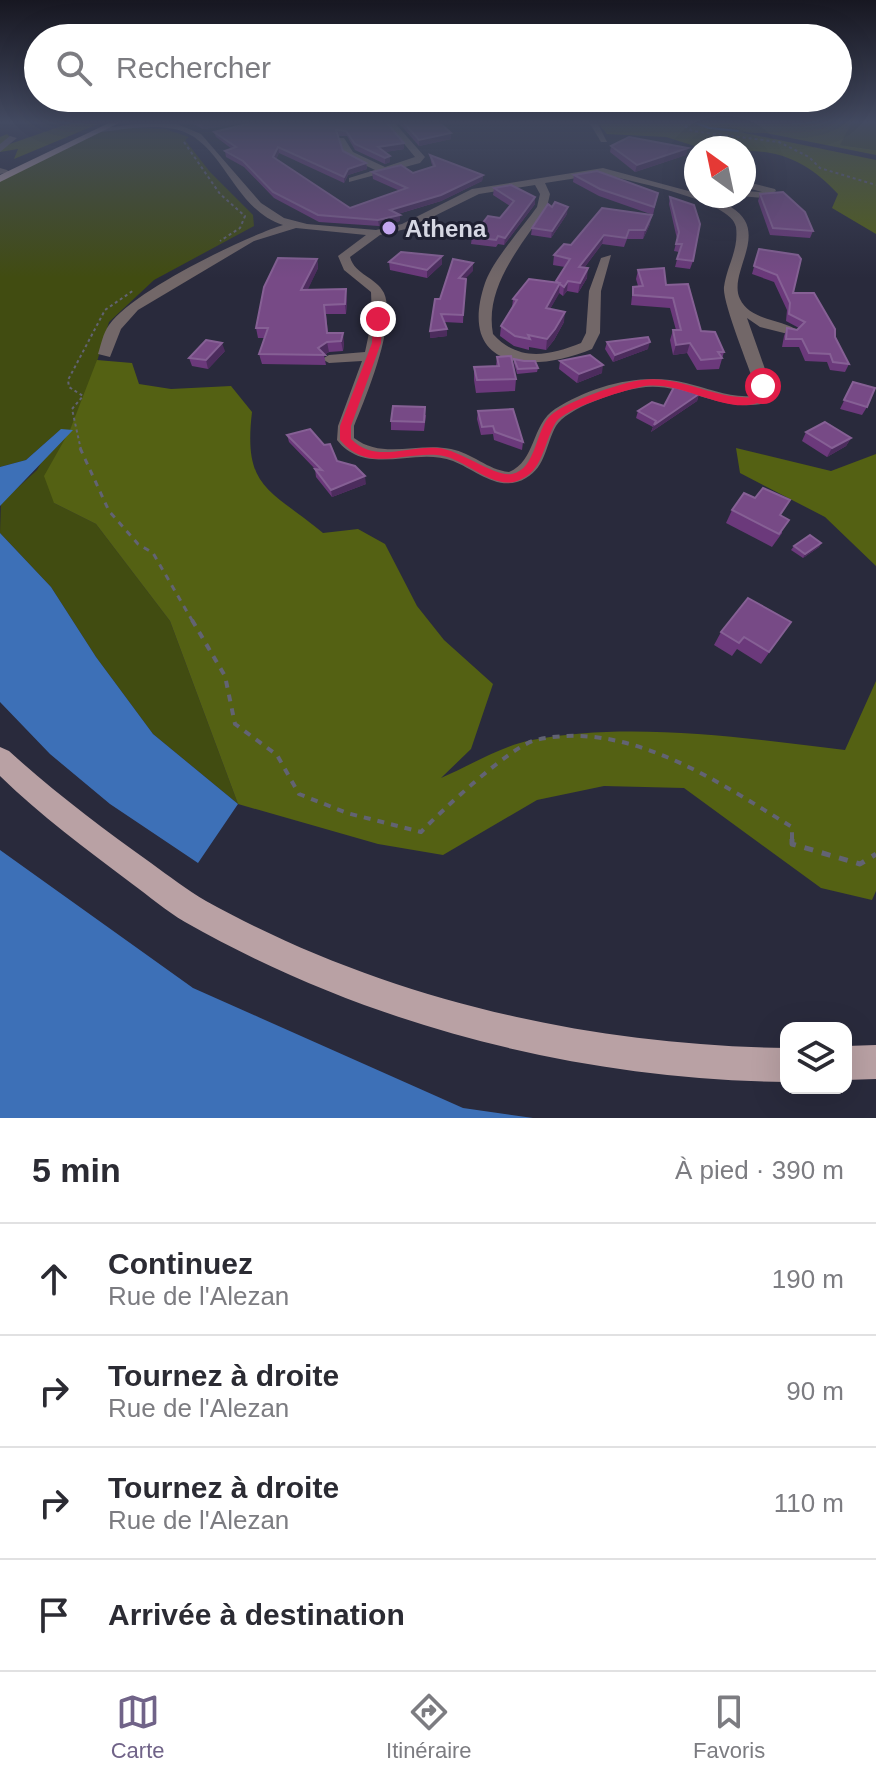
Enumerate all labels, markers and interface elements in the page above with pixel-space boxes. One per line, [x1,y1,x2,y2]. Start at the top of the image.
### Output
search box [24,24,852,112]
icon: search [52,46,96,90]
text: Rechercher [116,51,271,84]
north arrow [684,136,756,208]
place label: Athena [405,215,487,242]
marker: Athena [380,219,398,237]
route end [360,301,396,337]
route start [745,368,781,404]
map controls [780,1022,852,1094]
button: layers [780,1022,852,1094]
text: 5 min [32,1151,121,1189]
text: À pied · 390 m [675,1155,844,1185]
text: Continuez [108,1247,253,1280]
icon: ahead [32,1257,76,1301]
text: 190 m [772,1264,844,1294]
text: Rue de l'Alezan [108,1281,289,1311]
text: Tournez à droite [108,1359,339,1392]
icon: right [32,1369,76,1413]
text: 90 m [786,1376,844,1406]
text: Rue de l'Alezan [108,1393,289,1423]
text: Tournez à droite [108,1471,339,1504]
icon: right [32,1481,76,1525]
text: 110 m [774,1488,844,1518]
text: Rue de l'Alezan [108,1505,289,1535]
icon: arrive [32,1593,76,1637]
text: Arrivée à destination [108,1598,405,1631]
tab: Carte [111,1690,165,1764]
tab: Itinéraire [386,1690,472,1764]
tab: Favoris [693,1690,765,1764]

